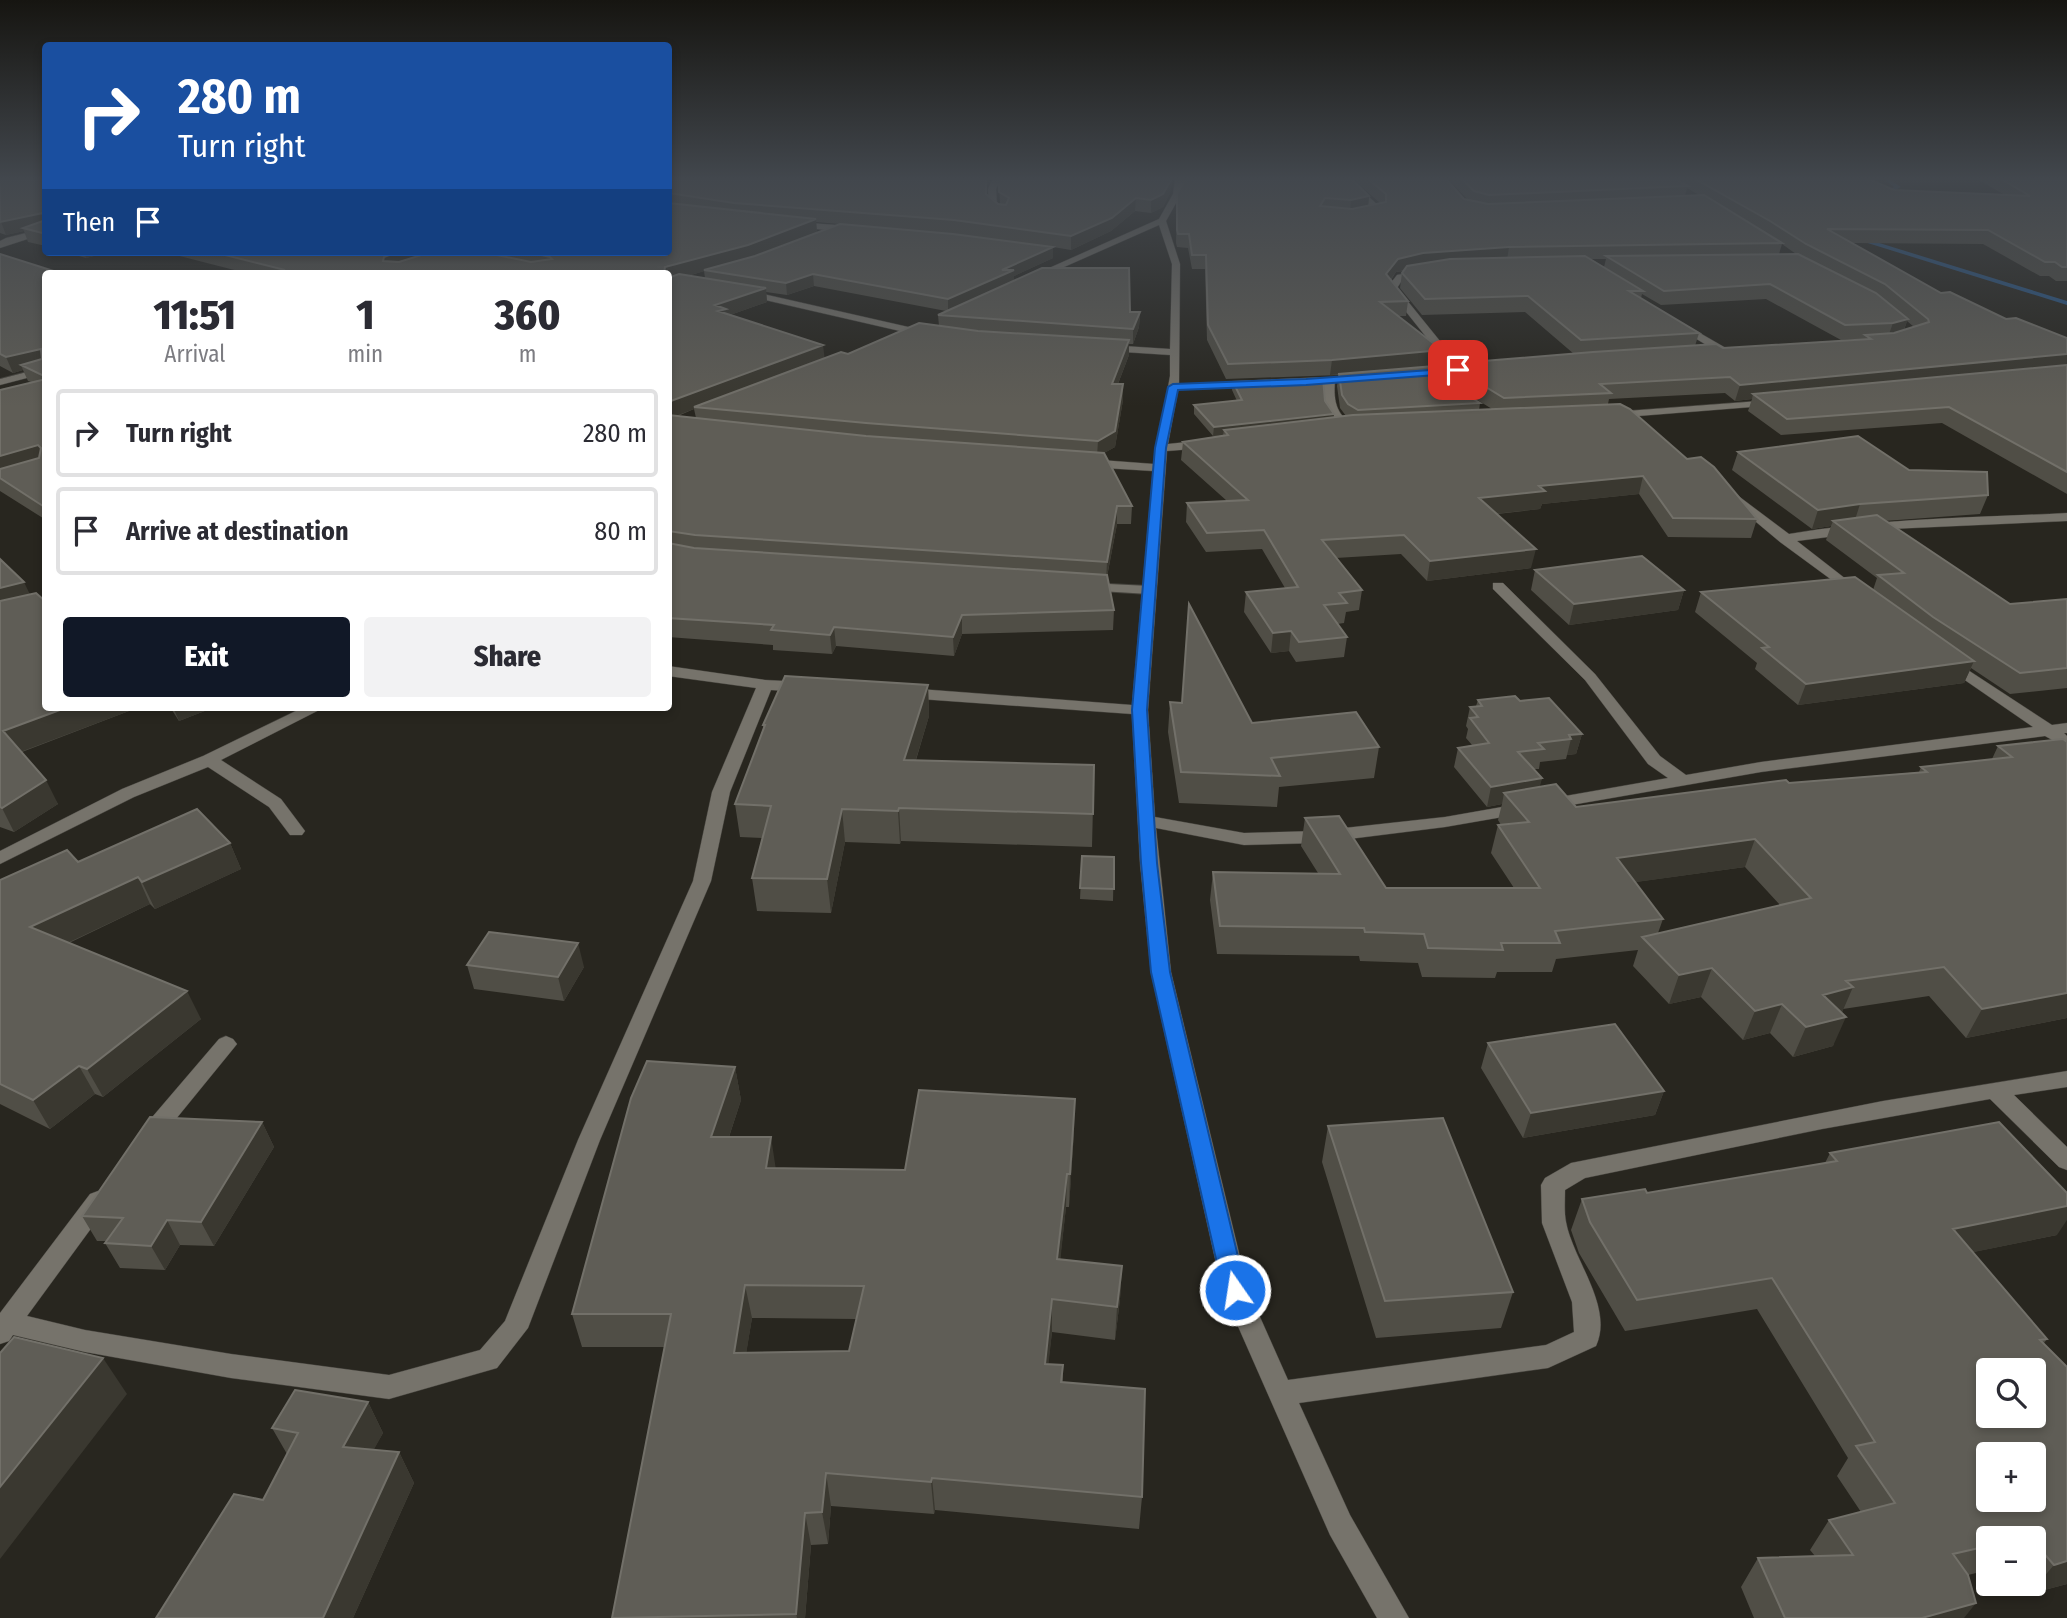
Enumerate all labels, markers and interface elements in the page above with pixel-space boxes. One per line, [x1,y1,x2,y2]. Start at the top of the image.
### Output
text: 280 m [178,67,301,126]
icon: right [63,70,154,161]
text: Turn right [178,127,305,165]
icon: arrive [129,203,167,241]
text: Then [63,207,115,238]
text: 11:51 [154,290,236,340]
text: 1 [356,290,374,340]
text: 360 [495,290,560,340]
text: Arrival [164,340,225,368]
text: min [348,340,383,368]
text: m [519,340,536,368]
pin [1428,340,1488,400]
icon: arrive [1439,351,1477,389]
icon: right [67,414,105,452]
text: Turn right [126,418,232,449]
text: 280 m [583,418,647,449]
icon: arrive [67,512,105,550]
text: Arrive at destination [126,516,349,547]
text: 80 m [594,516,647,547]
button: Exit [63,617,350,697]
button: Share [364,617,651,697]
position arrow [1198,1253,1272,1327]
map controls [1976,1358,2046,1596]
button: search [1976,1358,2046,1428]
button: + [1976,1442,2046,1512]
button: − [1976,1526,2046,1596]

